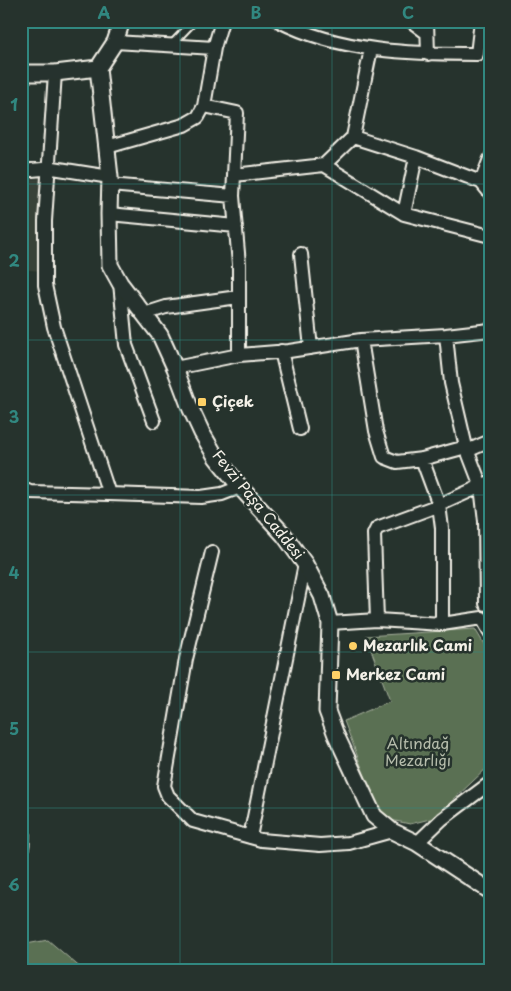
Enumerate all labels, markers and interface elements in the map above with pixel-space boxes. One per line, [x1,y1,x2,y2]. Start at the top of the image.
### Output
text: A [98,0,111,24]
text: B [251,0,262,24]
text: C [402,0,414,24]
text: 1 [10,92,18,116]
text: 2 [8,248,20,272]
place label: Çiçek [212,389,254,412]
marker: Çiçek [196,396,208,408]
text: 3 [9,404,19,428]
street label: Fevzi Paşa Caddesi [208,444,311,564]
text: 4 [9,560,20,584]
place label: Mezarlık Cami [363,633,472,656]
marker: Mezarlık Cami [347,640,359,652]
place label: Merkez Cami [346,662,445,685]
marker: Merkez Cami [330,669,342,681]
text: 5 [9,716,19,740]
park label: Altındağ Mezarlığı [385,731,451,771]
text: 6 [8,872,20,896]

